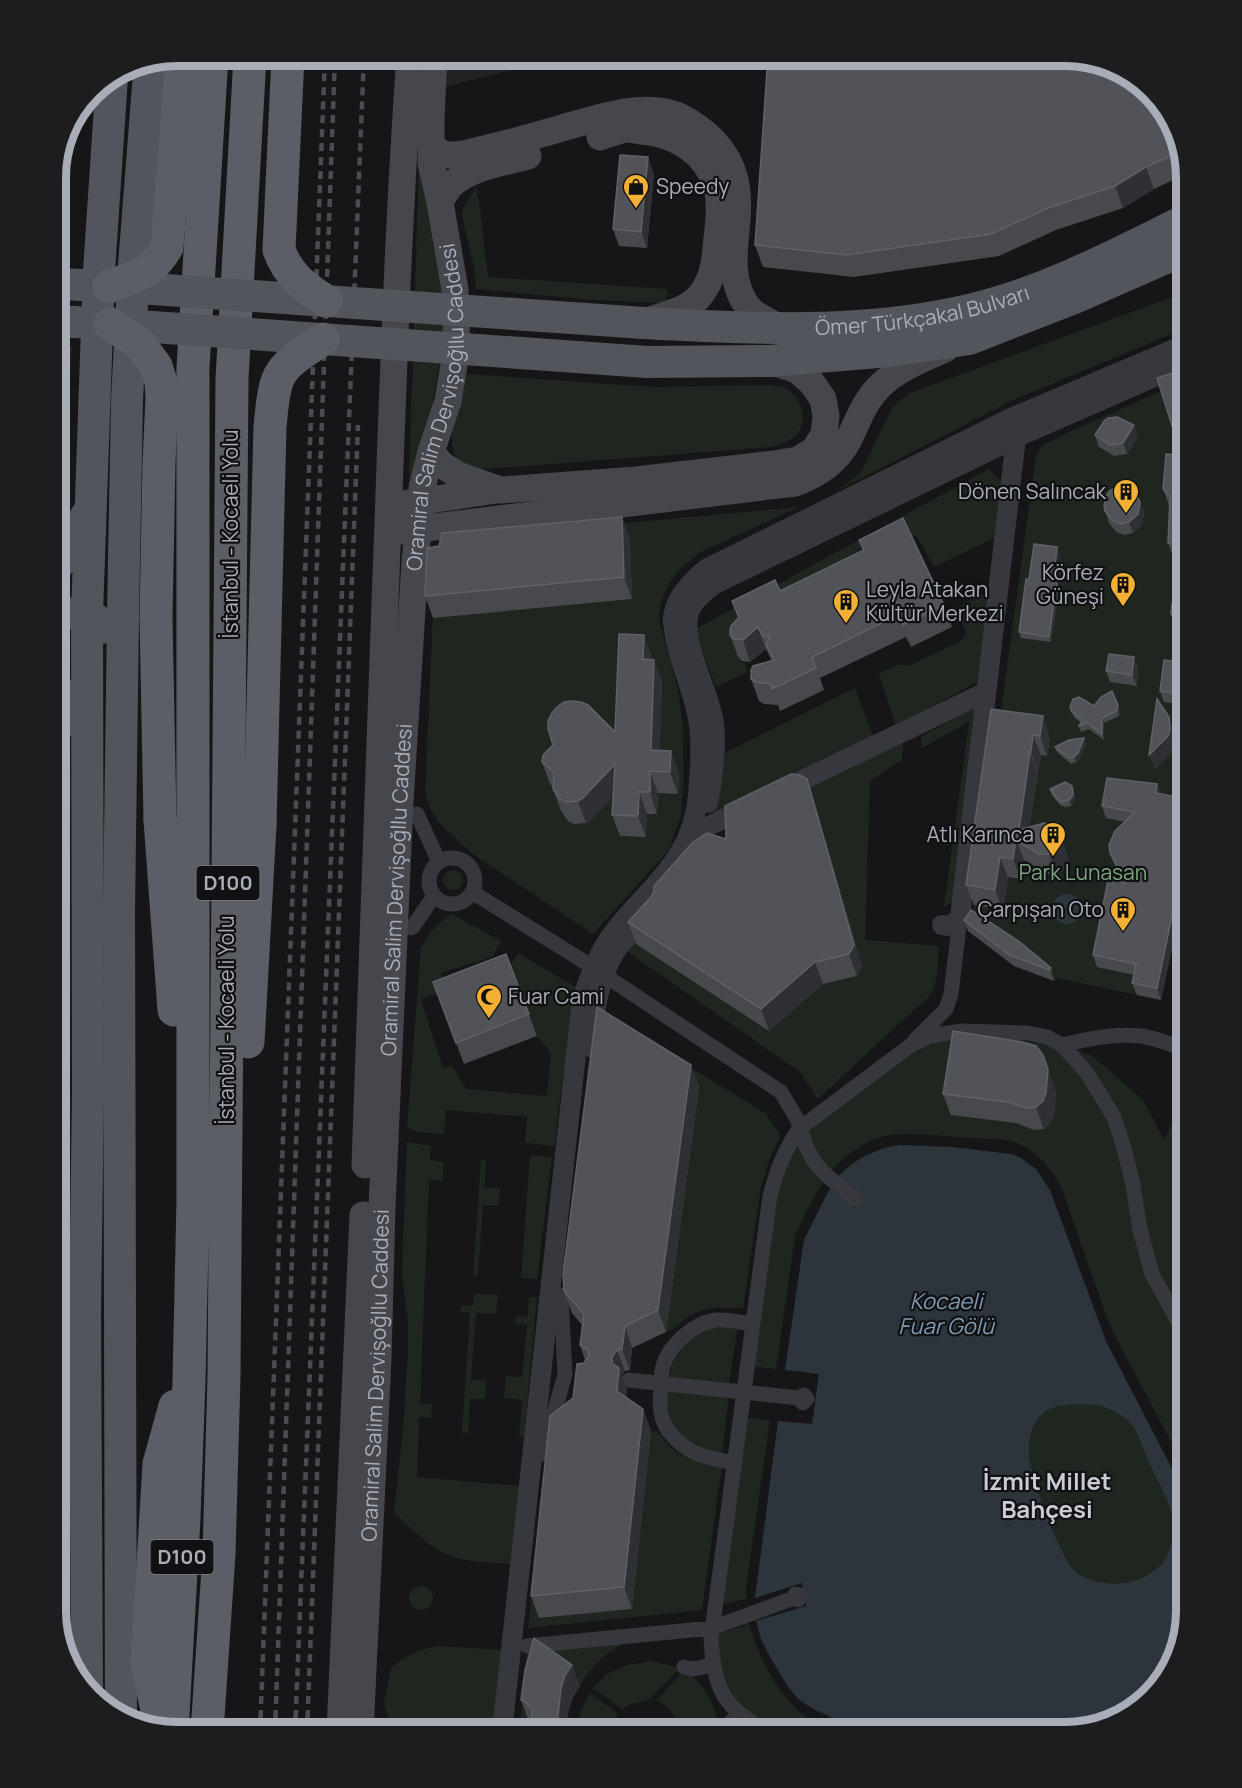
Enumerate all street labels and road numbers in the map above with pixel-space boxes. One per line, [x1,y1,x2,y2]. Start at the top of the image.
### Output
street label: Oramiral Salim Dervişoğllu Caddesi [399,241,470,572]
street label: Ömer Türkçakal Bulvarı [815,278,1033,341]
street label: İstanbul - Kocaeli Yolu [216,430,244,638]
street label: Oramiral Salim Dervişoğllu Caddesi [374,723,418,1057]
road number: D100 [196,866,260,900]
street label: İstanbul - Kocaeli Yolu [212,916,240,1124]
street label: Oramiral Salim Dervişoğllu Caddesi [354,1209,395,1542]
road number: D100 [150,1540,213,1574]

